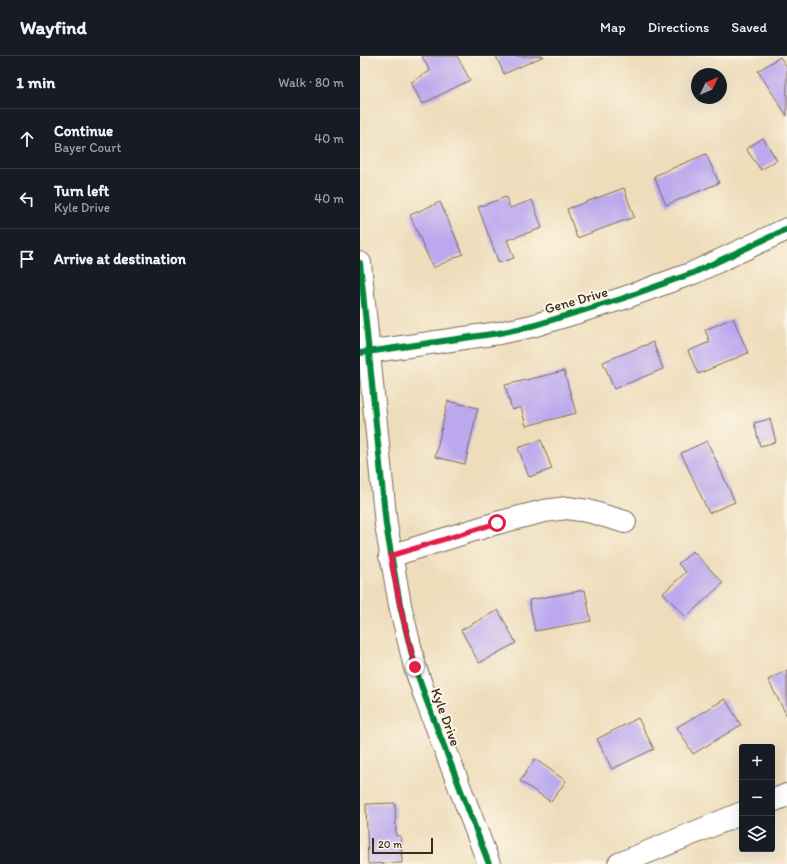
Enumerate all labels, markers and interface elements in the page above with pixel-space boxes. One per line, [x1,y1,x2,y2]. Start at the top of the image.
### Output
text: Wayfind [20,16,87,39]
text: Map [600,19,626,36]
text: Directions [648,19,709,36]
text: Saved [731,19,767,36]
north arrow [691,68,727,104]
text: 1 min [16,72,55,92]
text: Walk · 80 m [278,75,344,90]
text: Continue [54,122,113,140]
icon: ahead [16,128,38,150]
text: 40 m [314,131,344,146]
text: Bayer Court [54,140,121,155]
text: Turn left [54,182,109,200]
icon: left [16,188,38,210]
text: 40 m [314,191,344,206]
text: Kyle Drive [54,200,110,215]
icon: arrive [16,248,38,270]
text: Arrive at destination [54,250,186,268]
street label: Gene Drive [543,283,610,318]
route start [488,514,506,532]
route end [406,658,424,676]
street label: Kyle Drive [427,686,464,749]
map controls [739,744,775,852]
button: + [739,744,775,780]
button: − [739,780,775,816]
button: layers [739,816,775,852]
scale bar [372,836,433,855]
text: 20 m [378,838,402,851]

